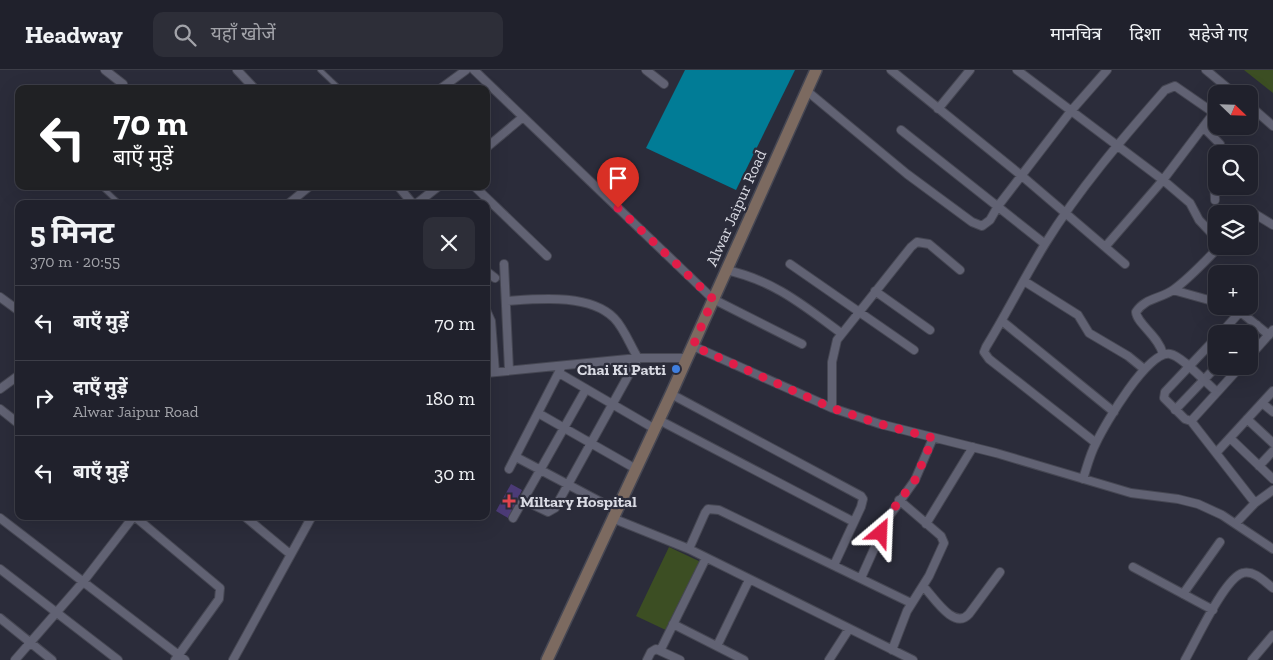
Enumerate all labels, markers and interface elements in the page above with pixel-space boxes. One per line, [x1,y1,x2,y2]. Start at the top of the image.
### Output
search box [153,12,503,57]
text: Headway [25,20,123,49]
icon: search [171,21,199,49]
text: यहाँ खोजें [211,22,276,45]
text: मानचित्र [1050,23,1102,45]
text: दिशा [1130,23,1161,45]
text: सहेजे गए [1189,23,1248,45]
north arrow [1208,85,1258,135]
map controls [1208,85,1258,375]
text: 70 m [113,102,188,144]
icon: left [30,105,95,170]
text: बाएँ मुड़ें [113,144,173,171]
button: search [1208,145,1258,195]
street label: Alwar Jaipur Road [702,147,770,269]
pin [597,157,639,208]
icon: arrive [604,164,632,192]
button: layers [1208,205,1258,255]
text: 5 मिनट [30,215,114,251]
button: close [423,217,475,269]
text: 370 m · 20:55 [30,252,120,271]
button: + [1208,265,1258,315]
icon: left [30,309,58,337]
text: बाएँ मुड़ें [73,310,129,333]
text: 70 m [434,312,475,335]
button: − [1208,325,1258,375]
place label: Chai Ki Patti [577,360,666,379]
marker: Chai Ki Patti [670,363,682,375]
text: दाएँ मुड़ें [73,376,128,399]
icon: right [30,384,58,412]
text: 180 m [426,387,475,410]
text: Alwar Jaipur Road [73,402,199,421]
icon: left [30,459,58,487]
text: बाएँ मुड़ें [73,460,129,483]
text: 30 m [434,462,475,485]
place label: Miltary Hospital [520,492,637,511]
marker: Miltary Hospital [502,494,516,508]
position arrow [854,506,906,558]

